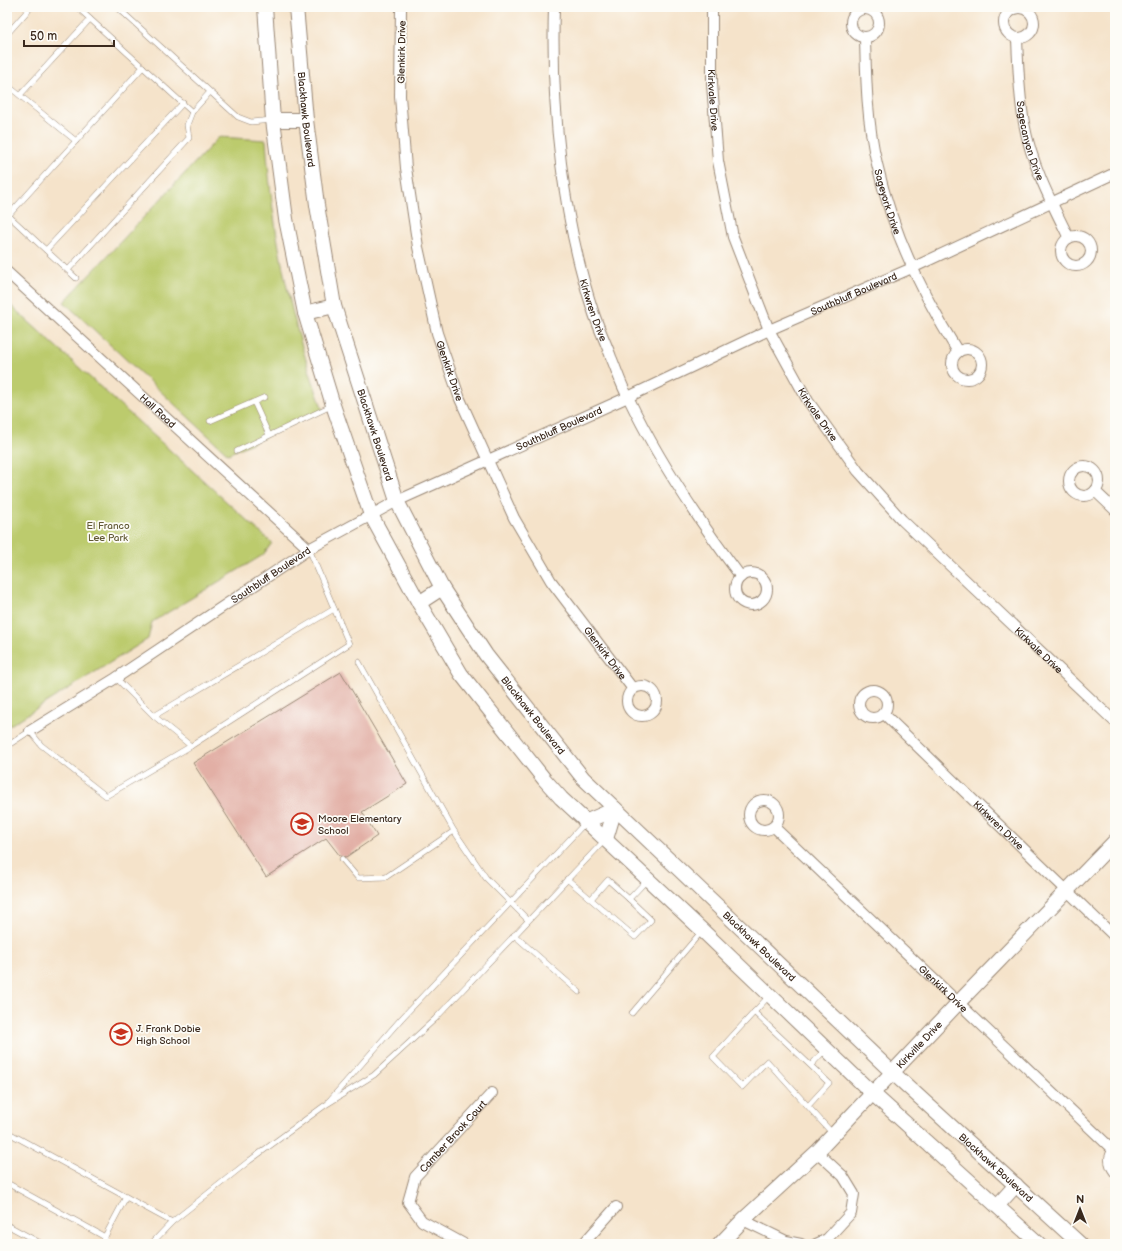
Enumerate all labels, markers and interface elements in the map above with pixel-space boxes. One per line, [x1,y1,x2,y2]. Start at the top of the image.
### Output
street label: Glenkirk Drive [395,20,409,84]
scale bar [24,22,114,48]
text: 50 m [30,29,57,44]
street label: Kirkvale Drive [705,69,721,132]
street label: Blackhawk Boulevard [295,71,317,168]
street label: Sagecanyon Drive [1014,100,1046,183]
street label: Sageyork Drive [871,168,903,237]
street label: Southbluff Boulevard [809,270,899,318]
street label: Kirkwren Drive [577,278,609,343]
street label: Glenkirk Drive [433,339,465,403]
street label: Kirkvale Drive [795,386,840,444]
street label: Blackhawk Boulevard [354,388,395,483]
street label: Hall Road [137,392,178,431]
street label: Southbluff Boulevard [514,404,605,454]
park label: El Franco Lee Park [86,520,130,544]
street label: Southbluff Boulevard [229,544,313,606]
street label: Glenkirk Drive [581,625,629,682]
street label: Kirkvale Drive [1012,625,1065,676]
street label: Blackhawk Boulevard [498,674,567,757]
street label: Kirkwren Drive [970,799,1026,853]
school or university icon: Moore Elementary School [289,811,315,837]
place label: Moore Elementary School [318,813,402,837]
street label: Blackhawk Boulevard [720,909,798,984]
street label: Glenkirk Drive [916,963,970,1015]
street label: Kirkville Drive [894,1019,945,1071]
school or university icon: J. Frank Dobie High School [108,1021,134,1047]
place label: J. Frank Dobie High School [136,1023,201,1047]
street label: Camber Brook Court [417,1098,489,1175]
street label: Blackhawk Boulevard [956,1131,1035,1205]
north arrow [1060,1189,1100,1229]
text: N [1076,1193,1084,1206]

